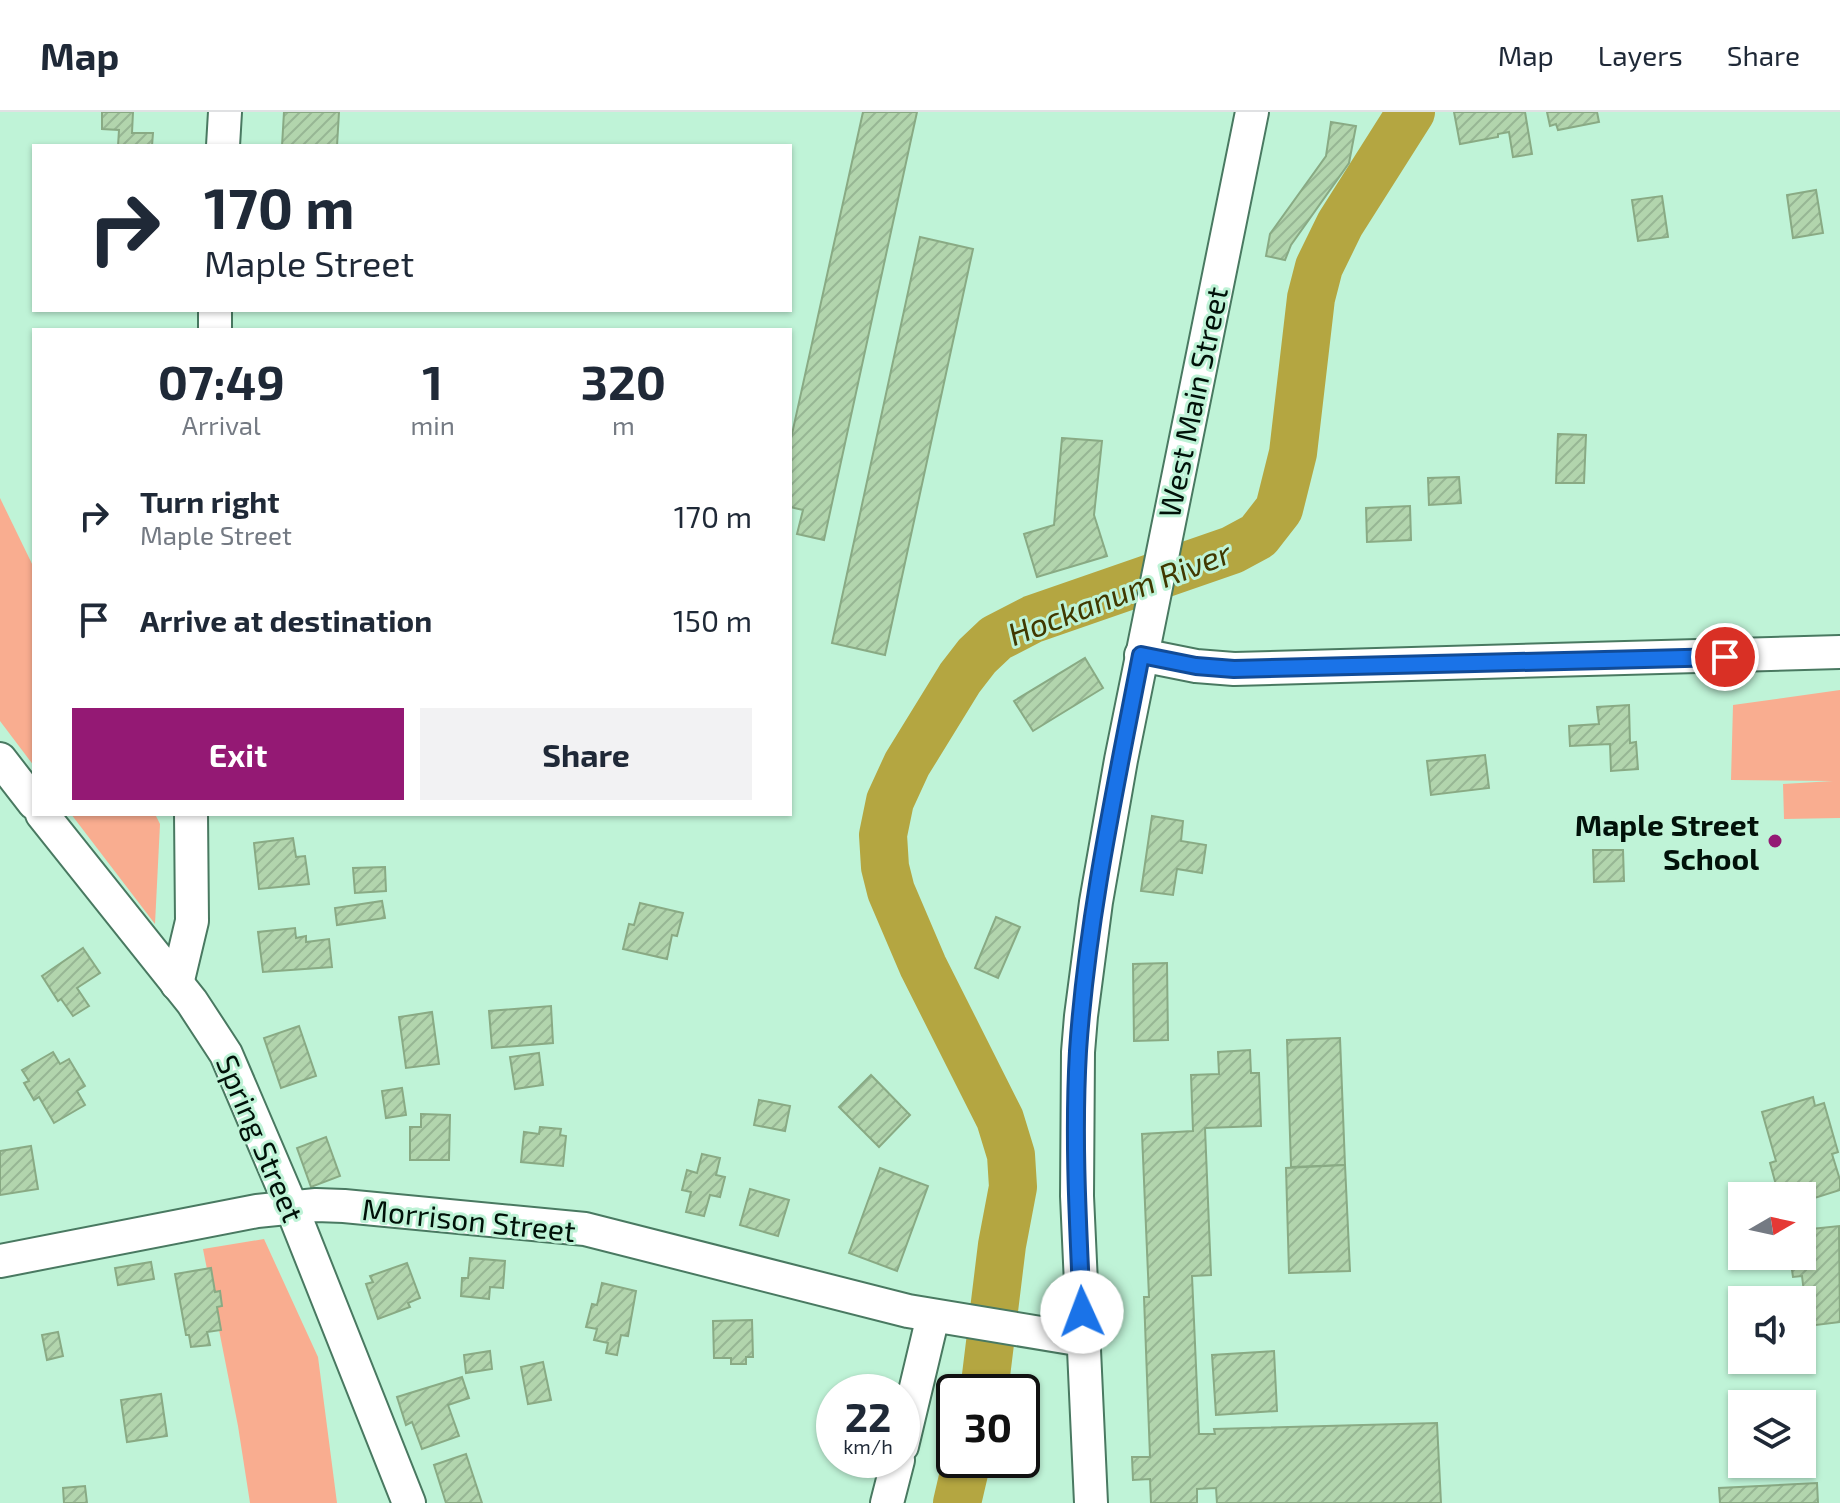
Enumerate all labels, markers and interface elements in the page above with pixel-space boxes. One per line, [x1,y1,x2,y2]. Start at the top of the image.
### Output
text: Map [40,32,119,78]
text: Map [1498,38,1554,72]
text: Layers [1598,38,1683,72]
text: Share [1727,38,1800,72]
text: 170 m [204,173,355,240]
icon: right [72,176,176,280]
text: Maple Street [204,241,414,284]
street label: West Main Street [1150,283,1234,521]
text: 07:49 [158,352,285,410]
text: 1 [422,352,443,410]
text: 320 [581,352,666,410]
text: Arrival [182,409,261,440]
text: min [411,409,455,440]
text: m [612,409,635,440]
text: Turn right [140,483,280,519]
icon: right [72,494,116,538]
text: 170 m [674,498,752,534]
text: Maple Street [140,519,292,550]
water label: Hockanum River [1002,532,1237,652]
icon: arrive [72,598,116,642]
text: Arrive at destination [140,602,432,638]
text: 150 m [673,602,752,638]
pin [1691,623,1759,691]
icon: arrive [1703,635,1747,679]
button: Exit [72,708,404,800]
button: Share [420,708,752,800]
place label: Maple Street School [1575,806,1759,876]
marker: Maple Street School [1766,832,1784,850]
street label: Spring Street [210,1049,312,1227]
north arrow [1728,1182,1816,1270]
map controls [1728,1182,1816,1478]
street label: Morrison Street [360,1190,578,1248]
position arrow [1040,1270,1124,1354]
button: sound [1728,1286,1816,1374]
speed limit sign: 30 [936,1374,1040,1478]
button: layers [1728,1390,1816,1478]
text: 22 [845,1392,891,1440]
text: km/h [843,1434,893,1458]

